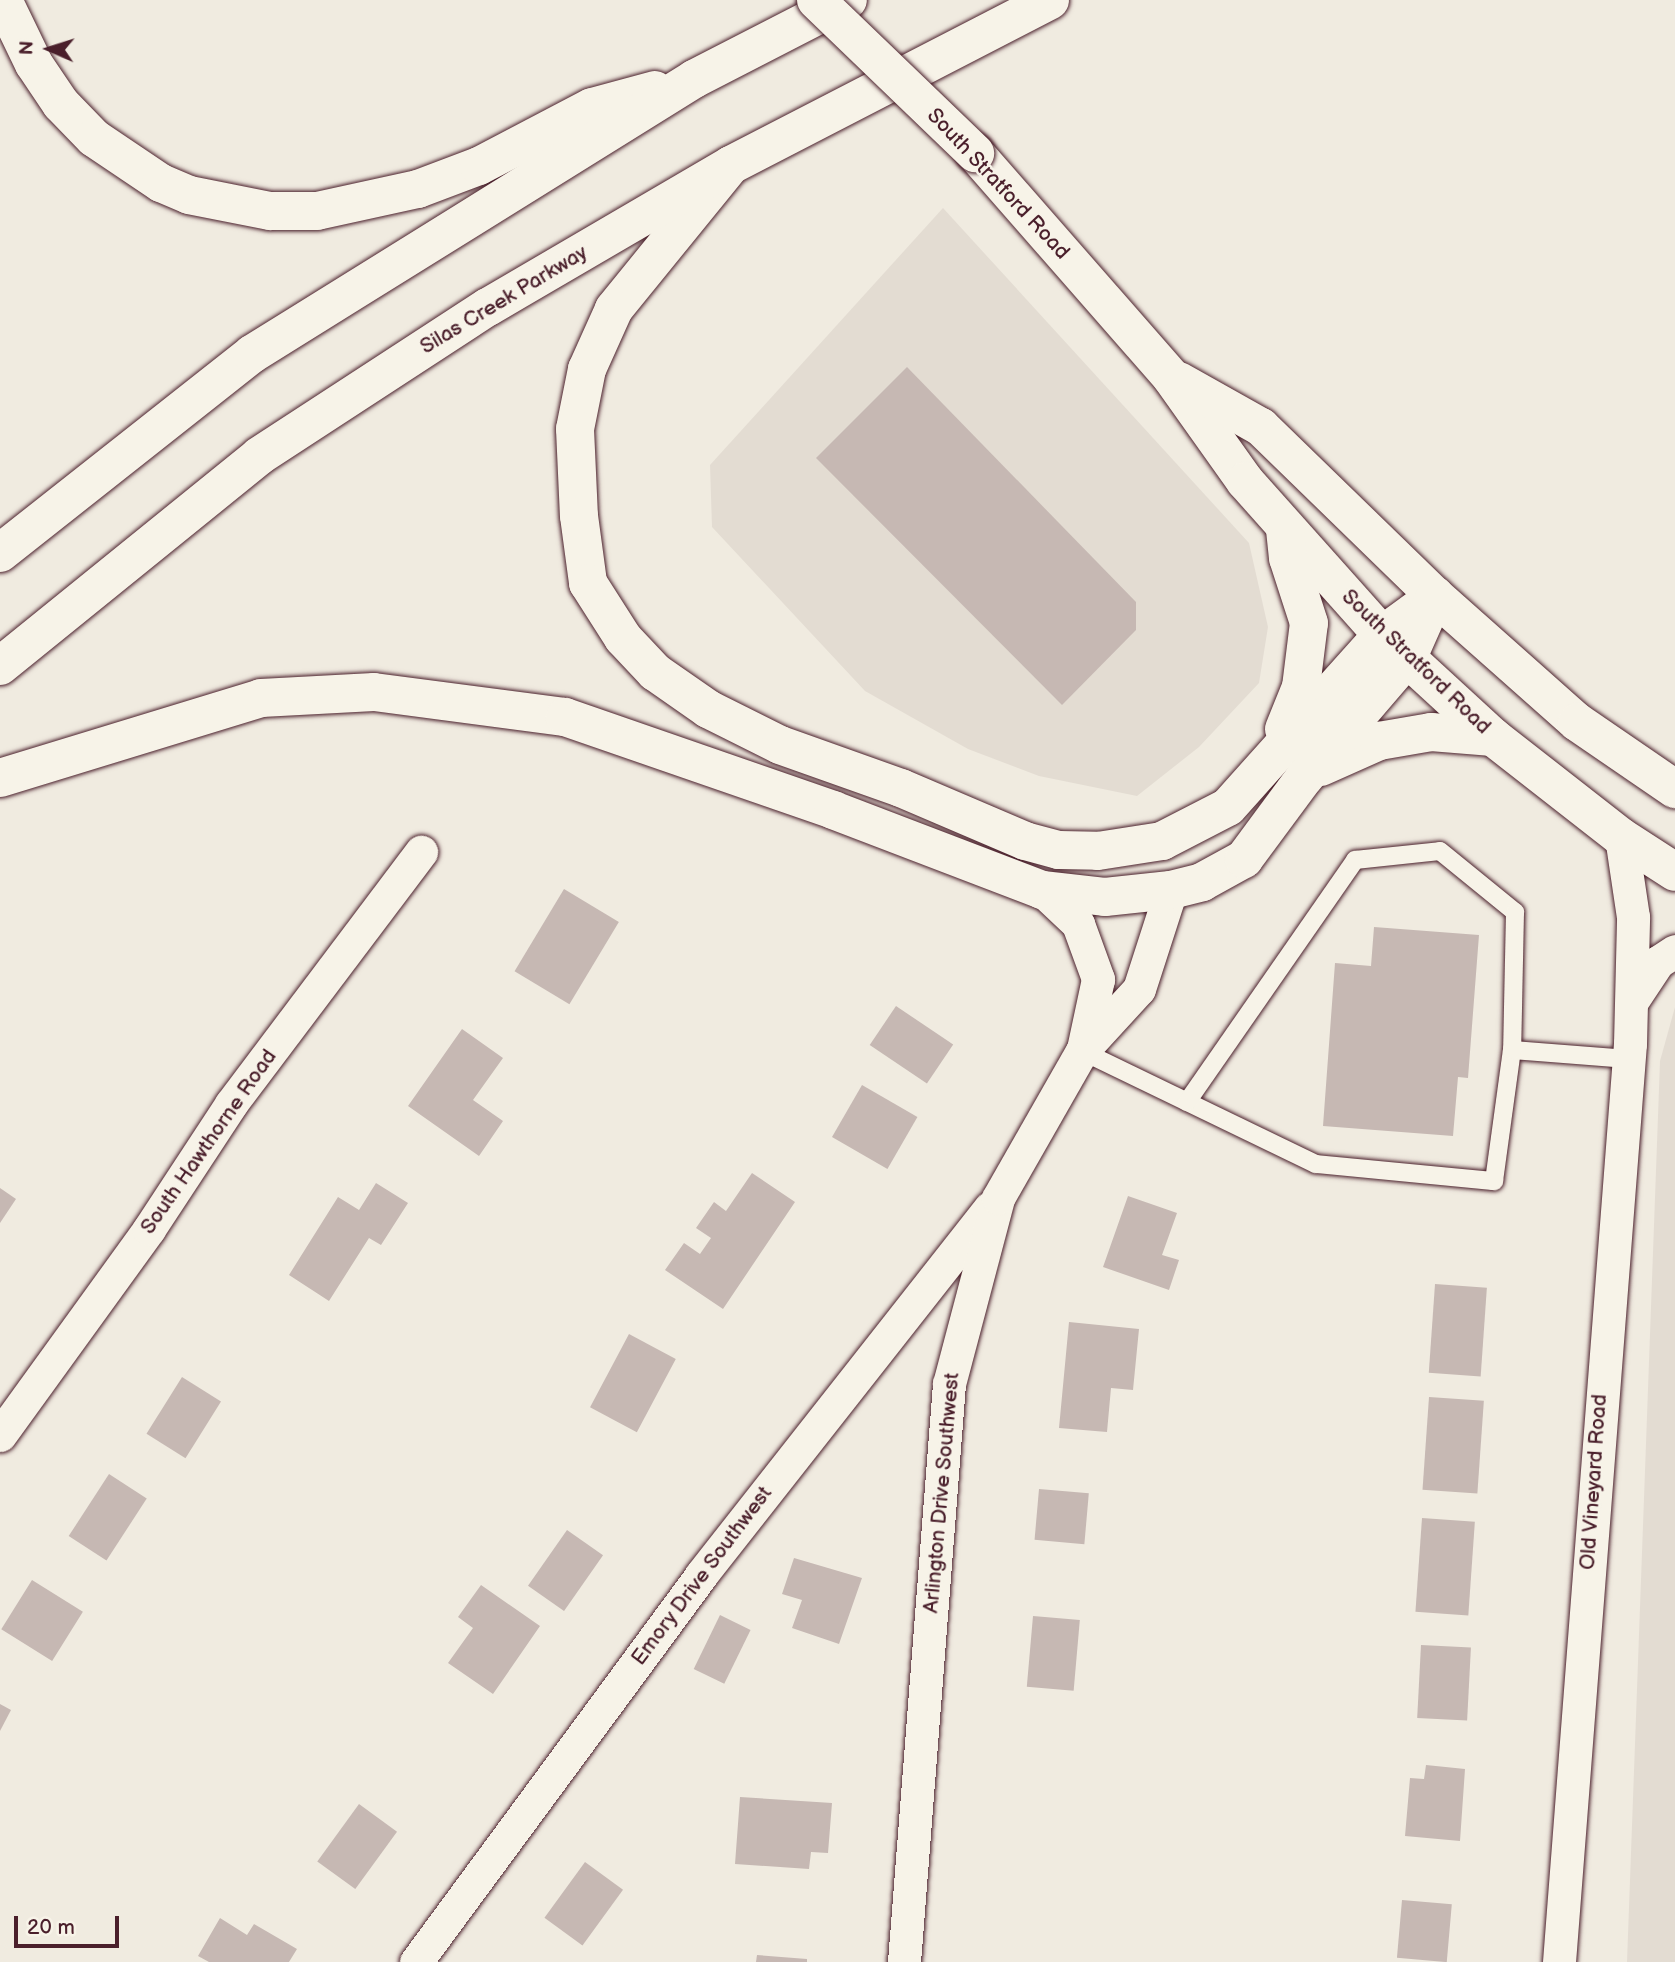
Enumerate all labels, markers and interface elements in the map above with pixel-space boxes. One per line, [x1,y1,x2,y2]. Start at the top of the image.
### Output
north arrow [14,14,84,84]
text: N [16,40,39,56]
street label: South Stratford Road [921,103,1075,265]
street label: Silas Creek Parkway [416,240,592,360]
street label: South Stratford Road [1336,584,1496,740]
street label: South Hawthorne Road [136,1045,282,1239]
street label: Arlington Drive Southwest [919,1372,965,1614]
street label: Old Vineyard Road [1575,1393,1613,1571]
street label: Emory Drive Southwest [626,1481,778,1671]
scale bar [18,1902,122,1946]
text: 20 m [27,1915,75,1940]

